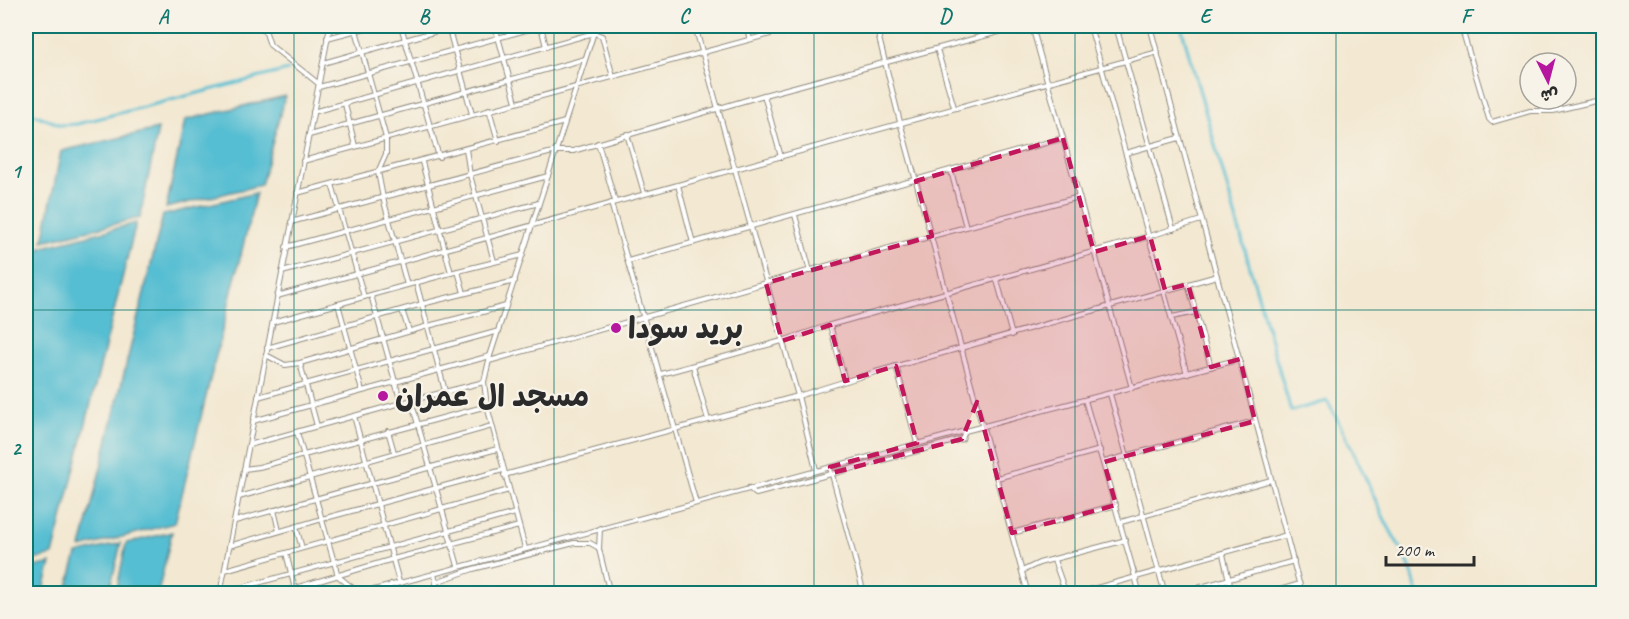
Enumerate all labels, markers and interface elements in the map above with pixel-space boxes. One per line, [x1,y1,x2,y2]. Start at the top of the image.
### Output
text: A [158,4,170,29]
text: B [419,4,431,29]
text: C [679,4,691,29]
text: D [939,4,953,29]
text: E [1200,4,1214,29]
text: F [1461,4,1475,29]
north arrow [1518,51,1578,111]
text: ش [1540,84,1559,106]
text: 1 [12,159,23,184]
place label: بريد سودا [628,309,743,347]
marker: بريد سودا [609,321,623,335]
place label: مسجد ال عمران [395,377,589,415]
marker: مسجد ال عمران [376,389,390,403]
text: 2 [12,436,23,461]
scale bar [1386,529,1474,567]
text: 200 m [1395,539,1436,561]

